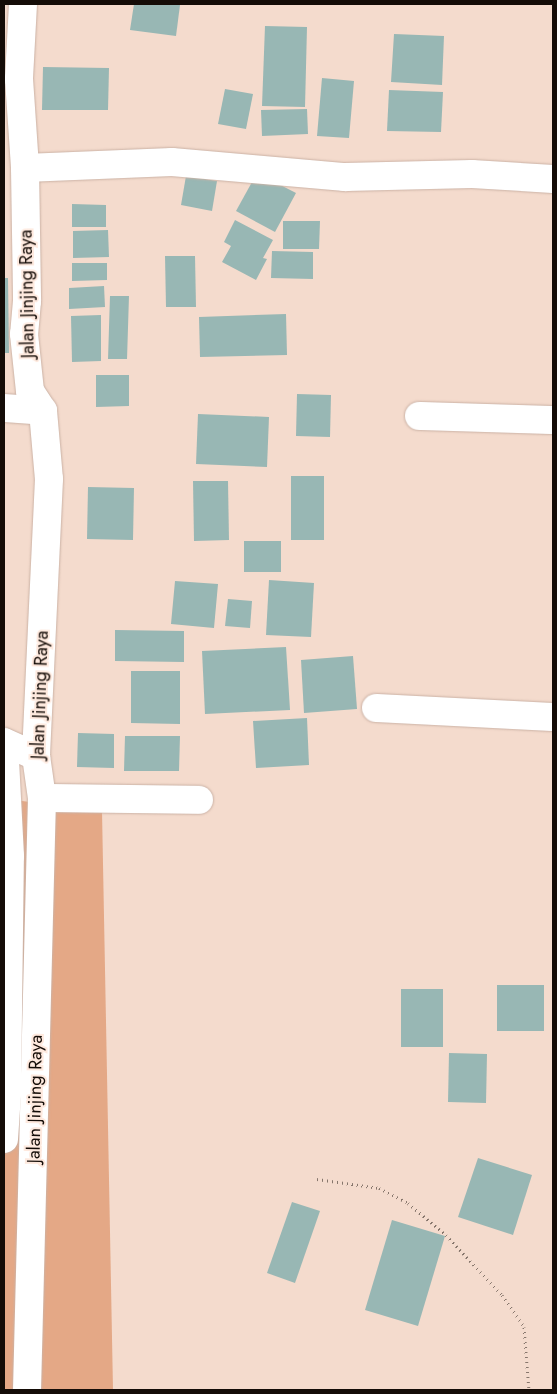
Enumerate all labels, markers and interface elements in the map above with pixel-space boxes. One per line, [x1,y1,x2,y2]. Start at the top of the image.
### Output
street label: Jalan Jinjing Raya [15,230,39,358]
street label: Jalan Jinjing Raya [27,630,53,760]
street label: Jalan Jinjing Raya [23,1035,47,1163]

